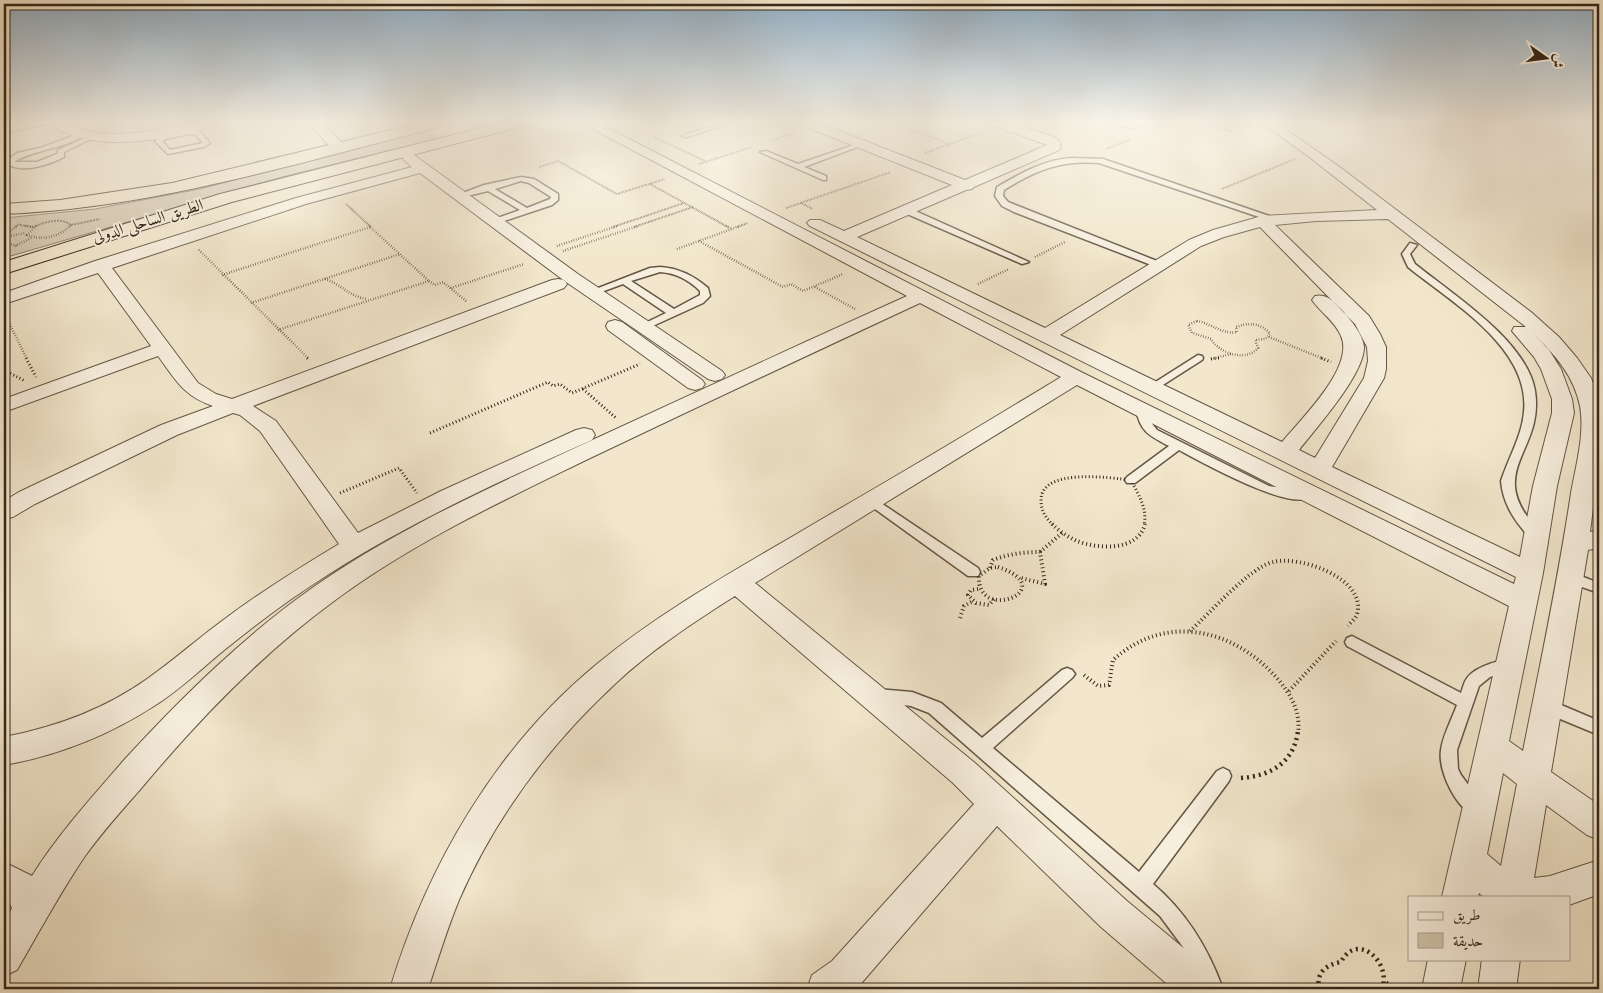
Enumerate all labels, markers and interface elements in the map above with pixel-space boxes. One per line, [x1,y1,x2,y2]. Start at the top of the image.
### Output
north arrow [1520,32,1570,82]
text: ش [1549,52,1566,69]
street label: الطريق الساحلى الدولى [91,198,206,248]
legend [1408,896,1570,960]
text: طريق [1453,909,1480,925]
text: حديقة [1453,935,1483,950]

